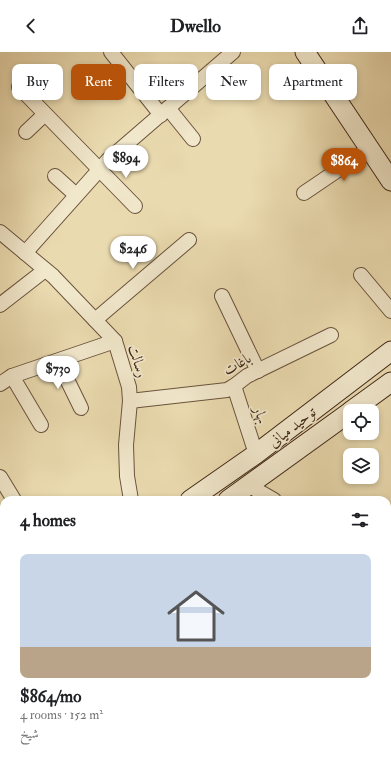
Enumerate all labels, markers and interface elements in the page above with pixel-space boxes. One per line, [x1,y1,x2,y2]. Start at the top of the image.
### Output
icon: back [20,15,42,37]
text: Dwello [170,15,221,38]
icon: share [349,15,371,37]
chip: Buy [12,64,63,100]
chip: Rent [71,64,126,100]
chip: Filters [134,64,198,100]
chip: New [206,64,261,100]
chip: Apartment [269,64,357,100]
pin: $894 [102,145,150,179]
pin: $864 [320,148,368,182]
text: $894 [112,150,140,166]
text: $864 [330,153,358,169]
pin: $246 [109,236,157,270]
text: $246 [119,241,147,257]
street label: رسالت [124,342,151,380]
street label: باغات [220,349,255,380]
pin: $730 [34,356,82,390]
text: $730 [46,361,70,377]
street label: بهار [248,402,272,426]
street label: توحید میانی [265,403,320,452]
map controls [343,404,379,484]
button: locate [343,404,379,440]
button: layers [343,448,379,484]
icon: filters [349,509,371,531]
text: 4 homes [20,510,76,531]
icon: home [160,580,232,652]
text: $864/mo [20,686,81,707]
text: 4 rooms · 152 m² [20,707,103,723]
text: شیخ [20,726,39,742]

